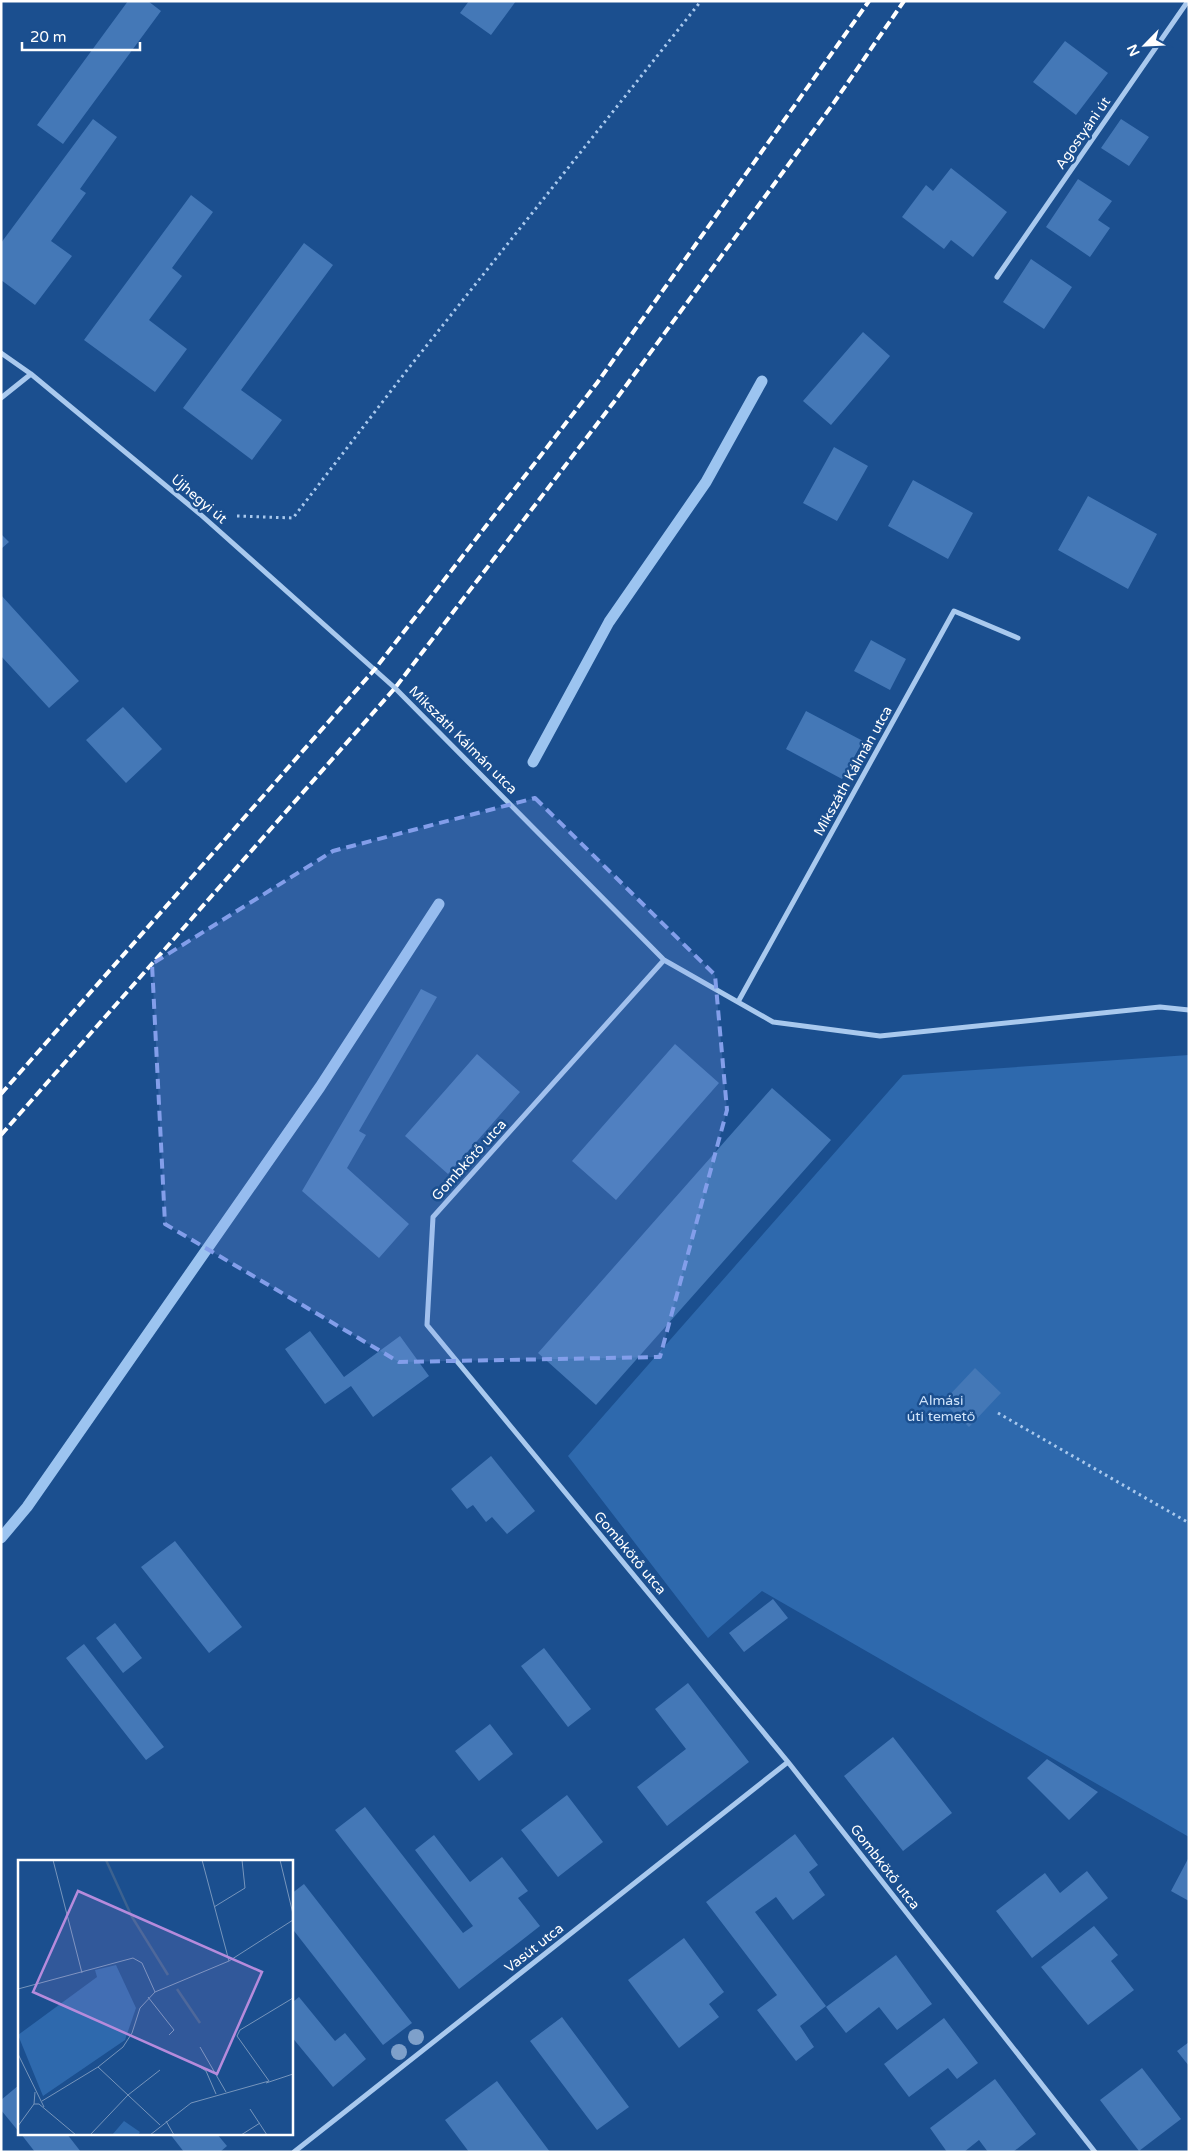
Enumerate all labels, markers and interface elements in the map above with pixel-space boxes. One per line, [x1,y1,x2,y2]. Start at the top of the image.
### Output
scale bar [22,20,140,52]
north arrow [1120,20,1170,70]
text: 20 m [30,28,67,46]
text: N [1124,41,1144,59]
street label: Agostyáni út [1052,93,1115,172]
street label: Újhegyi út [168,471,231,528]
street label: Mikszáth Kálmán utca [405,682,521,798]
street label: Mikszáth Kálmán utca [810,703,896,839]
street label: Gombkötő utca [428,1116,510,1204]
park label: Almási úti temető [907,1392,975,1425]
street label: Gombkötő utca [590,1508,670,1598]
street label: Gombkötő utca [847,1821,923,1913]
inset map [18,1860,292,2136]
street label: Vasút utca [501,1920,567,1976]

